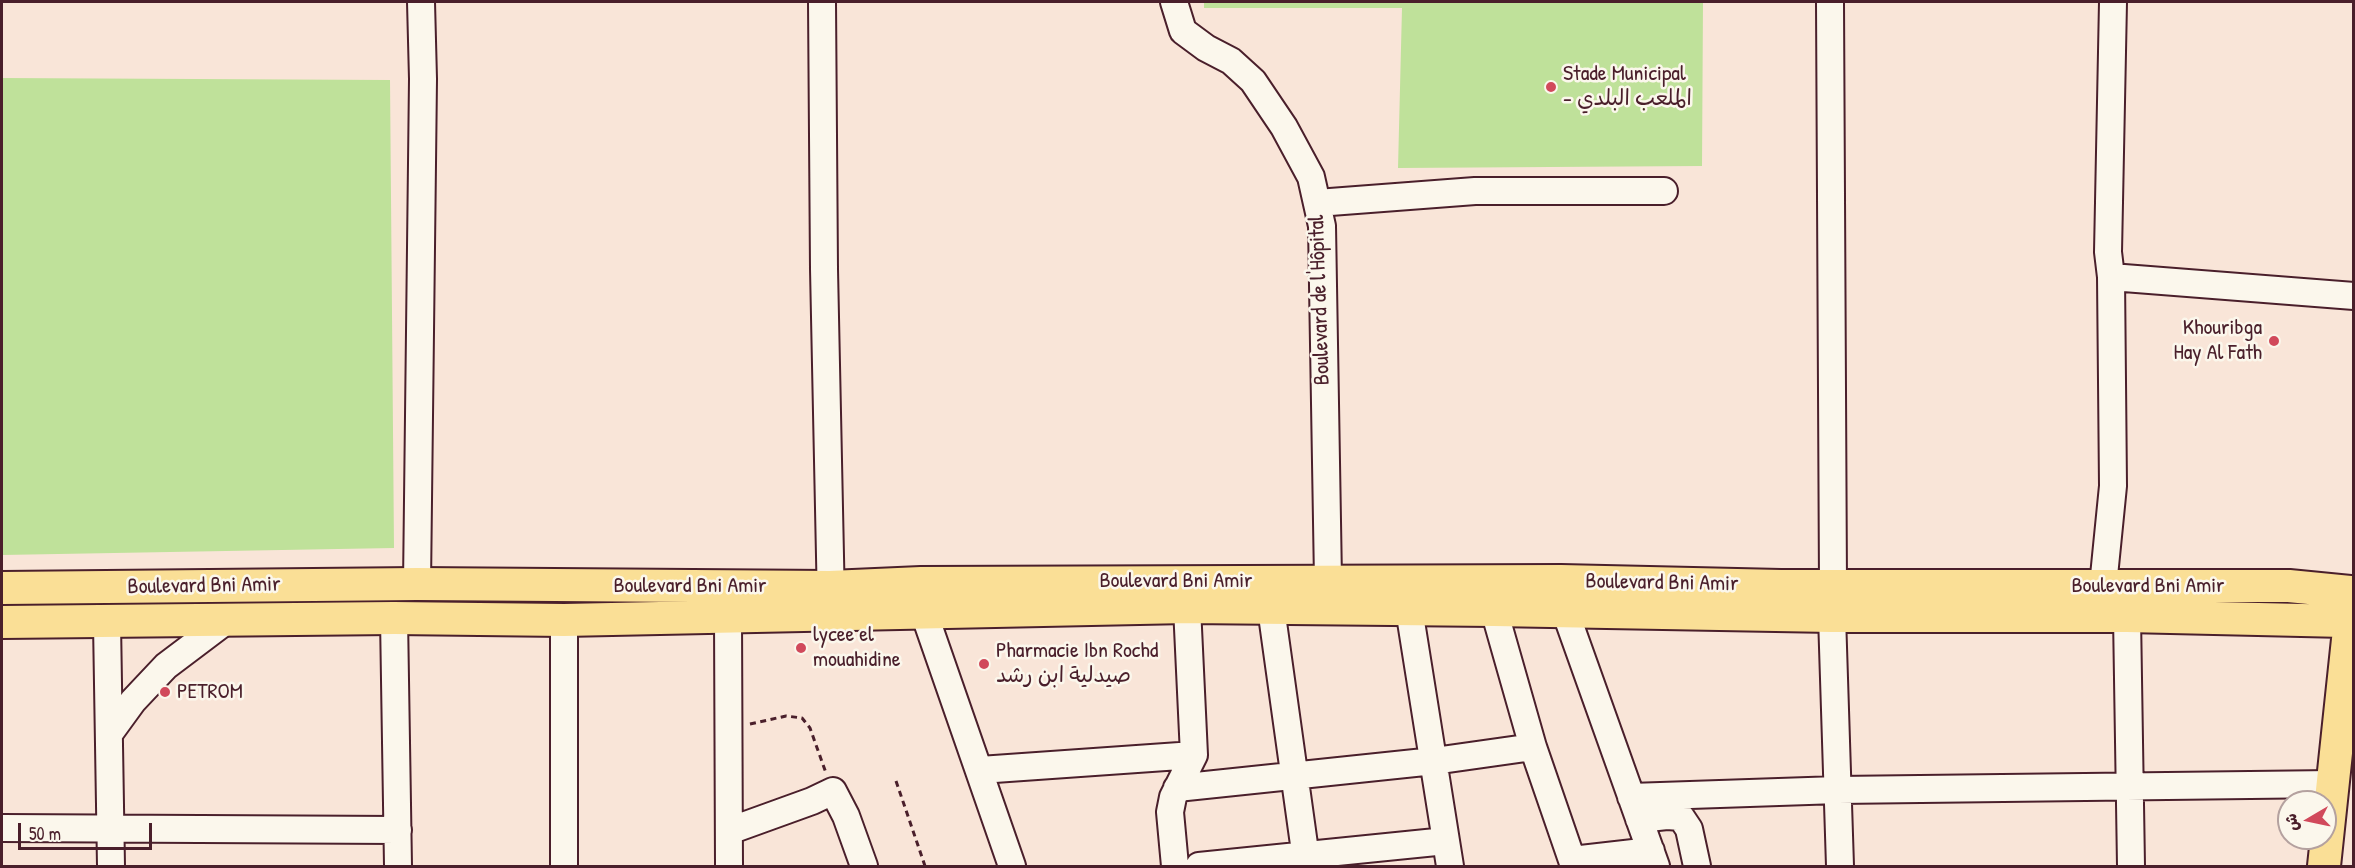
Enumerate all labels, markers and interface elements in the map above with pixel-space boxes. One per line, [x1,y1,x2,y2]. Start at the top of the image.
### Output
place label: Stade Municipal - الملعب البلدي [1563,61,1692,112]
marker: Stade Municipal - الملعب البلدي [1544,80,1558,94]
street label: Boulevard de l'Hôpital [1304,214,1336,386]
place label: Khouribga Hay Al Fath [2173,315,2262,366]
marker: Khouribga Hay Al Fath [2267,334,2281,348]
street label: Boulevard Bni Amir [1099,568,1253,594]
street label: Boulevard Bni Amir [1585,568,1739,598]
street label: Boulevard Bni Amir [127,571,281,601]
street label: Boulevard Bni Amir [613,573,767,599]
street label: Boulevard Bni Amir [2071,573,2225,599]
place label: lycee el mouahidine [813,622,901,674]
place label: Pharmacie Ibn Rochd صيدلية ابن رشد [996,638,1158,690]
marker: lycee el mouahidine [794,641,808,655]
marker: Pharmacie Ibn Rochd صيدلية ابن رشد [977,657,991,671]
place label: PETROM [177,679,243,705]
marker: PETROM [158,685,172,699]
north arrow [2277,790,2337,850]
scale bar [21,811,154,849]
text: ش [2279,812,2303,833]
text: 50 m [29,821,61,846]

